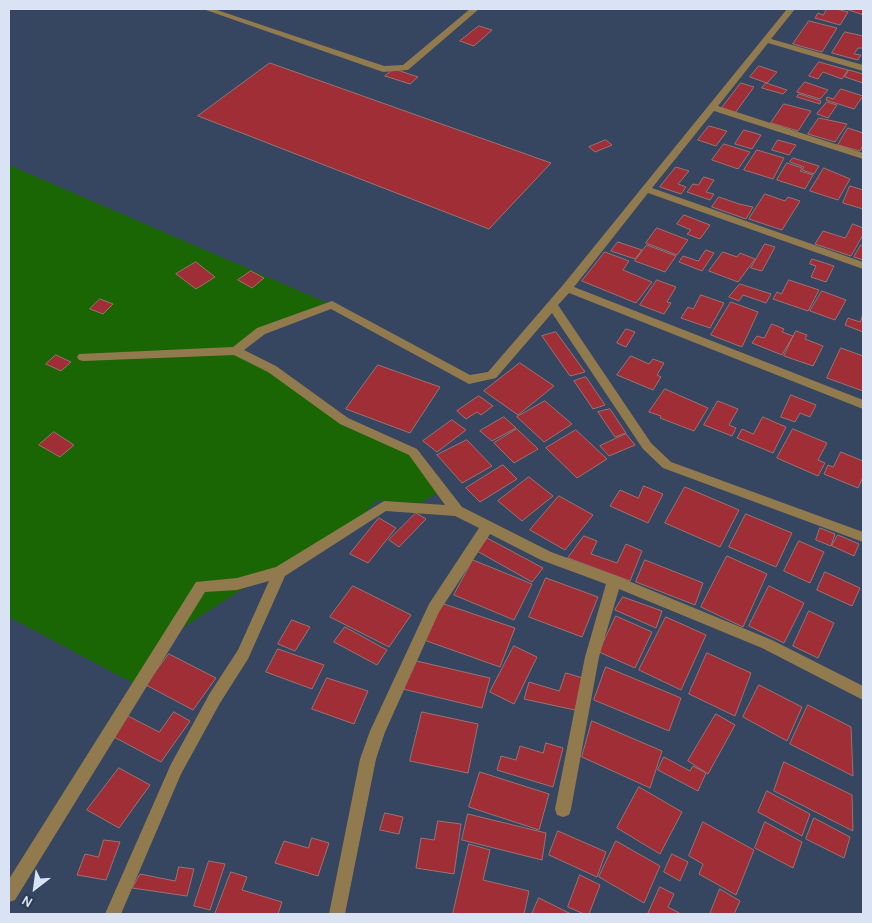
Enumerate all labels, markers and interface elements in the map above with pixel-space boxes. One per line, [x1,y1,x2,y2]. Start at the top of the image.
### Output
north arrow [10,863,60,913]
text: N [19,892,36,911]

